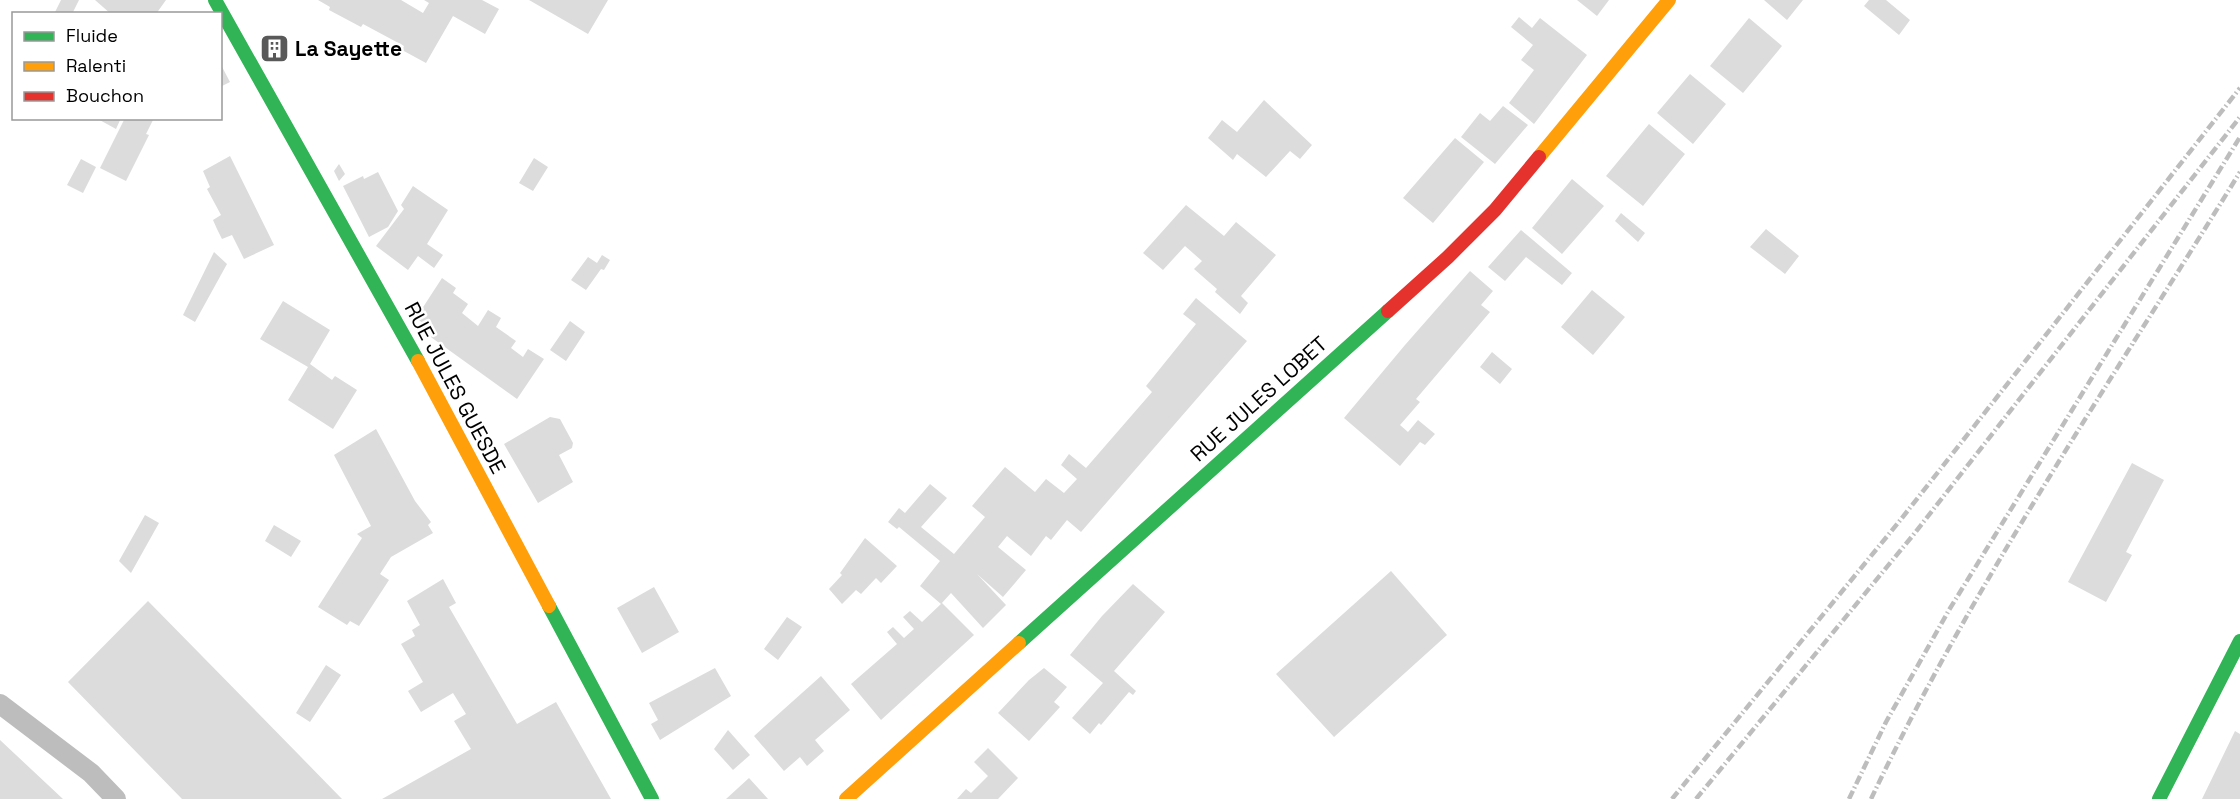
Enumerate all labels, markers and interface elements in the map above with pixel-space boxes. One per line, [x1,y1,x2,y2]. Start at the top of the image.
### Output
legend [12,12,222,120]
text: Fluide [66,24,118,47]
building icon: La Sayette [258,33,290,65]
place label: La Sayette [295,35,402,62]
text: Ralenti [66,54,126,77]
text: Bouchon [66,84,144,107]
street label: RUE JULES GUESDE [399,297,512,478]
street label: RUE JULES LOBET [1185,330,1333,467]

